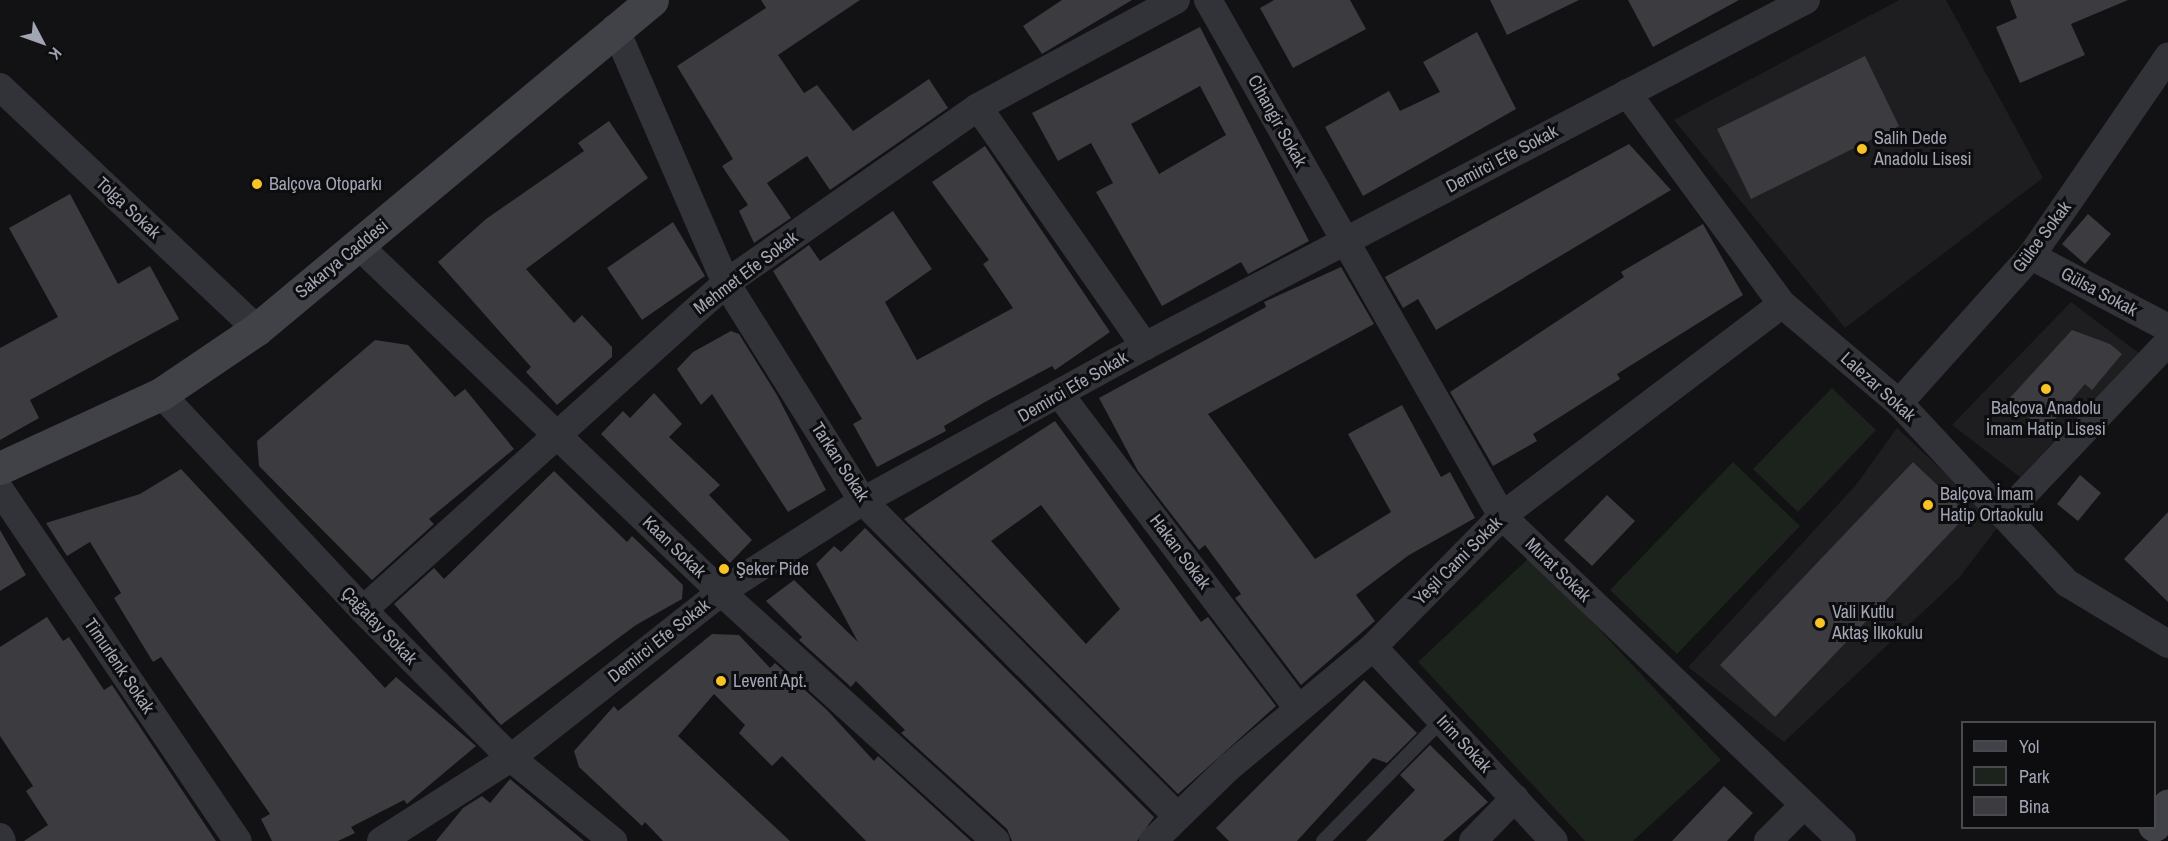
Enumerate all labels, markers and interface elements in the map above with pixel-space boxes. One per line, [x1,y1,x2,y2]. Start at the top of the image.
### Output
north arrow [12,12,72,72]
text: K [44,43,67,65]
street label: Cihangir Sokak [1243,71,1311,171]
street label: Demirci Efe Sokak [1443,121,1561,197]
place label: Salih Dede Anadolu Lisesi [1874,128,1972,170]
marker: Salih Dede Anadolu Lisesi [1855,142,1869,156]
street label: Tolga Sokak [91,173,165,243]
place label: Balçova Otoparkı [269,173,382,195]
marker: Balçova Otoparkı [250,177,264,191]
street label: Gülce Sokak [2008,197,2076,277]
street label: Sakarya Caddesi [291,215,393,303]
street label: Mehmet Efe Sokak [690,227,802,319]
street label: Gülsa Sokak [2057,263,2141,321]
street label: Demirci Efe Sokak [1014,347,1132,427]
street label: Lalezar Sokak [1836,348,1920,426]
marker: Balçova Anadolu İmam Hatip Lisesi [2039,382,2053,396]
place label: Balçova Anadolu İmam Hatip Lisesi [1986,398,2106,440]
street label: Tarkan Sokak [807,418,873,506]
place label: Balçova İmam Hatip Ortaokulu [1940,484,2043,526]
marker: Balçova İmam Hatip Ortaokulu [1921,498,1935,512]
street label: Hakan Sokak [1145,510,1215,594]
street label: Kaan Sokak [638,512,710,582]
street label: Yeşil Cami Sokak [1409,512,1507,610]
street label: Murat Sokak [1521,533,1595,607]
place label: Şeker Pide [736,558,809,580]
marker: Şeker Pide [717,562,731,576]
street label: Çağatay Sokak [336,582,422,670]
street label: Demirci Efe Sokak [604,595,714,687]
place label: Vali Kutlu Aktaş İlkokulu [1832,602,1923,644]
street label: Timurlenk Sokak [79,614,159,718]
marker: Vali Kutlu Aktaş İlkokulu [1813,616,1827,630]
place label: Levent Apt. [733,670,808,692]
marker: Levent Apt. [714,674,728,688]
street label: Irim Sokak [1432,711,1496,777]
legend [1961,721,2156,829]
text: Yol [2019,734,2039,759]
text: Park [2019,764,2049,789]
text: Bina [2019,794,2049,819]

